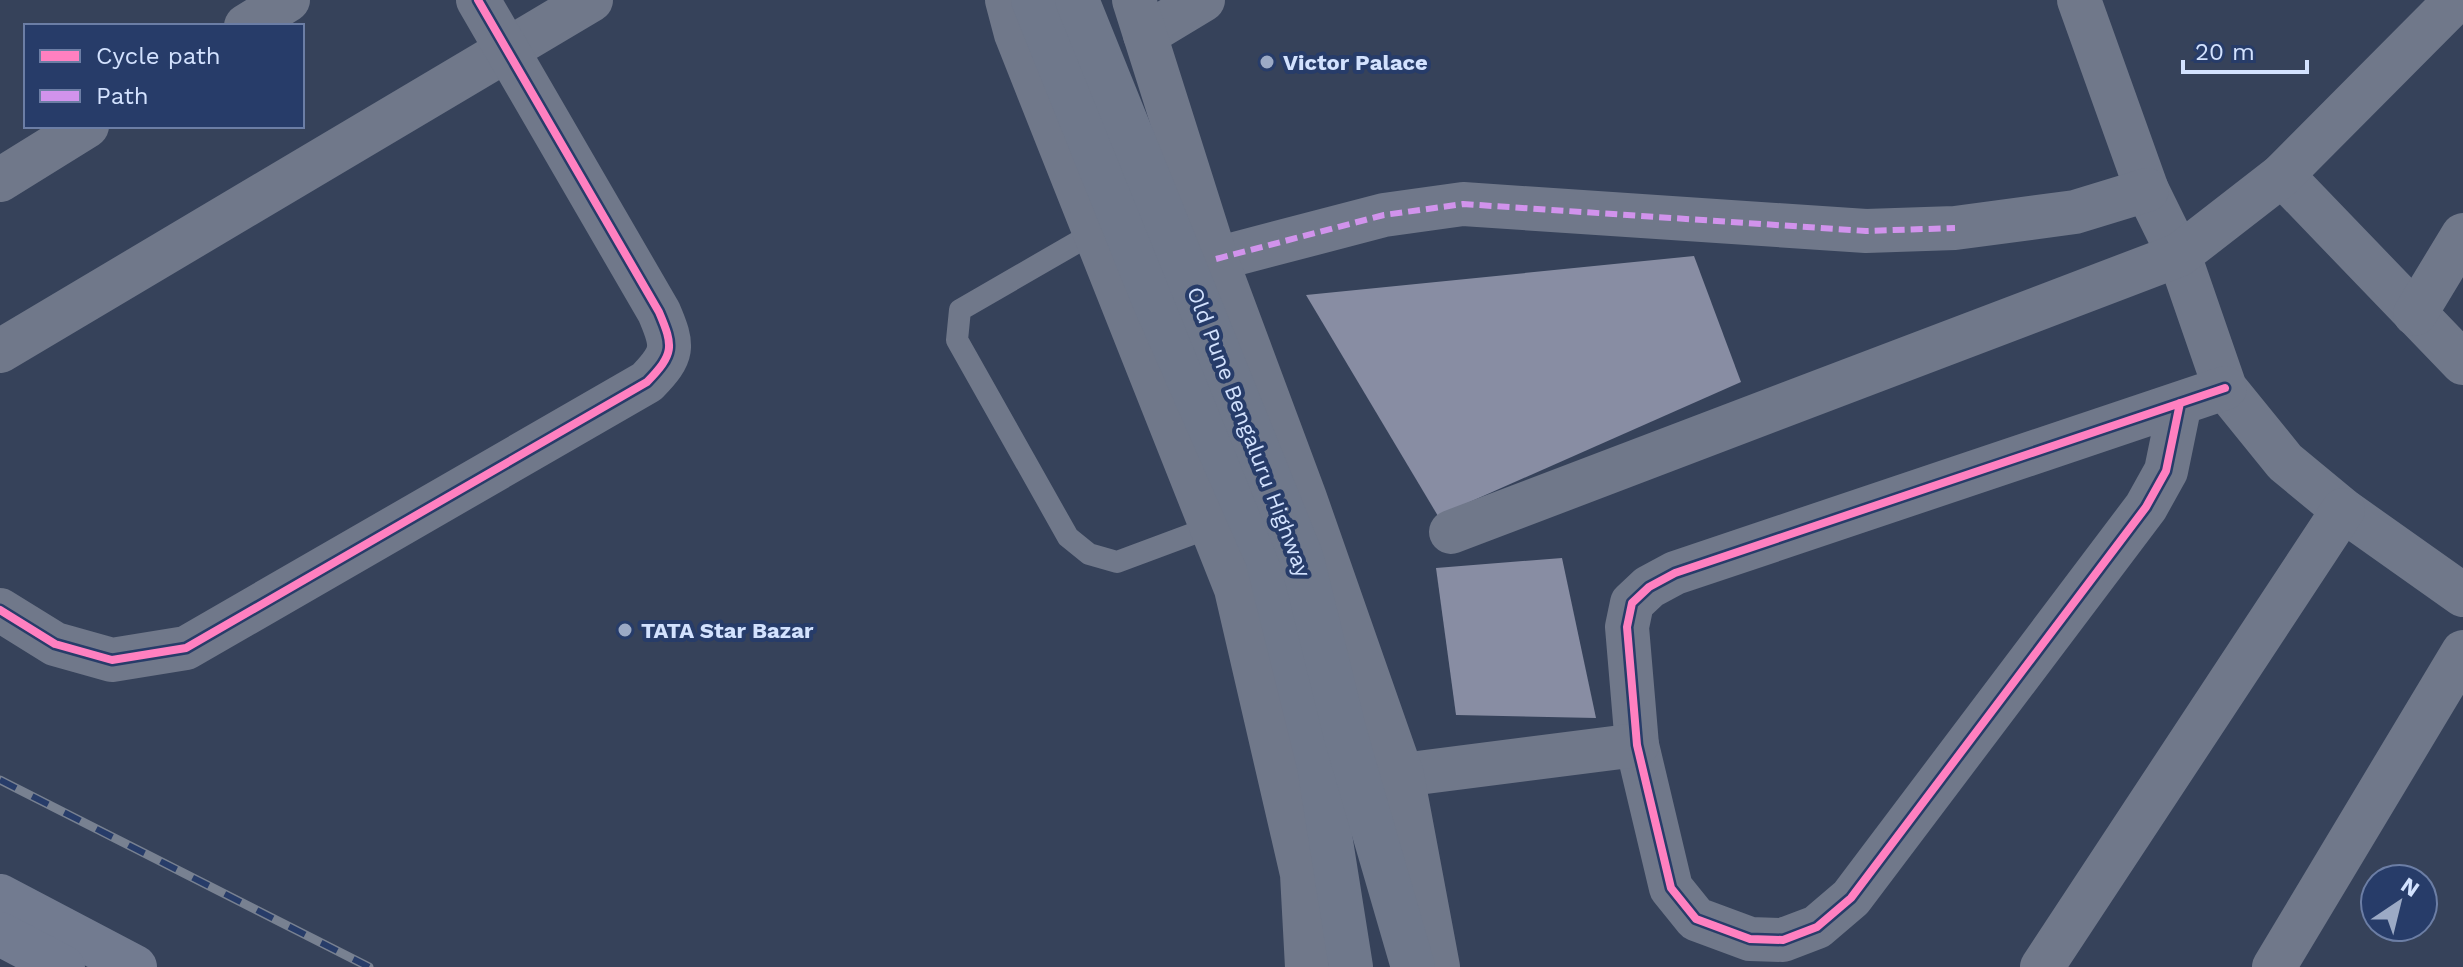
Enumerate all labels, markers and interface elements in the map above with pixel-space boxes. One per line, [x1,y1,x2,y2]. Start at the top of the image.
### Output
legend [24,24,304,128]
scale bar [2183,24,2307,74]
text: 20 m [2195,38,2255,66]
text: Cycle path [96,42,221,70]
place label: Victor Palace [1283,50,1428,75]
marker: Victor Palace [1258,53,1276,71]
text: Path [96,82,149,110]
street label: Old Pune Bengaluru Highway [1182,283,1316,581]
place label: TATA Star Bazar [641,618,814,643]
marker: TATA Star Bazar [616,621,634,639]
north arrow [2359,863,2439,943]
text: N [2396,872,2424,902]

